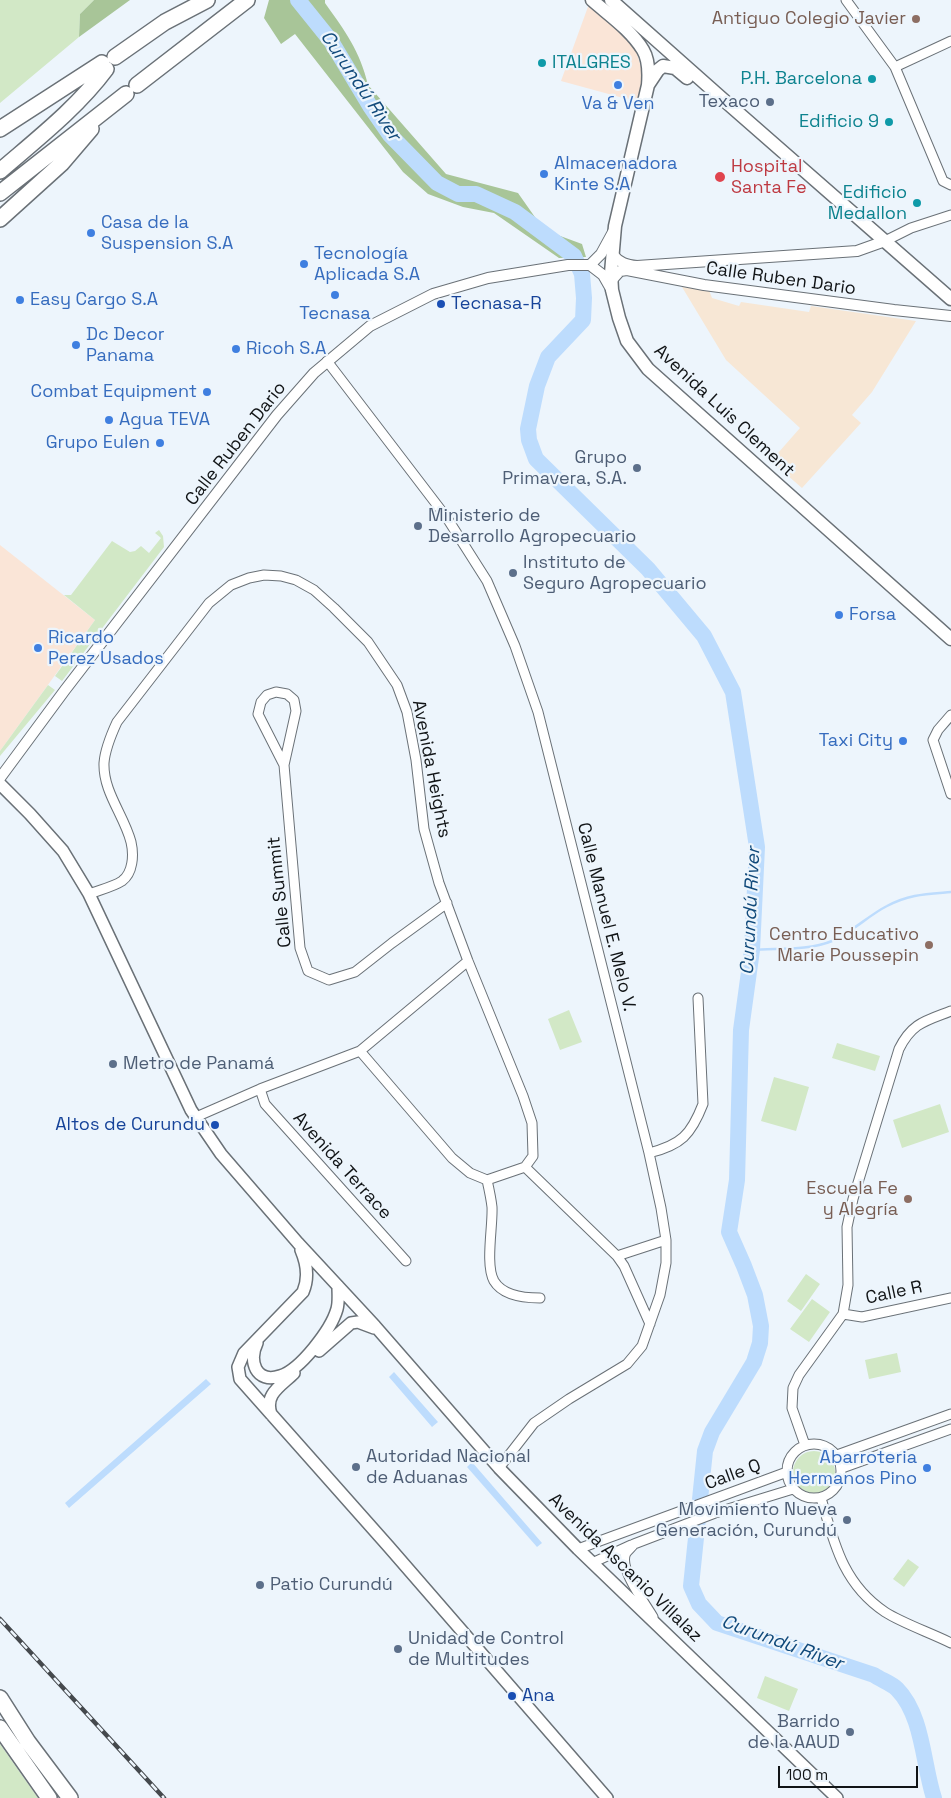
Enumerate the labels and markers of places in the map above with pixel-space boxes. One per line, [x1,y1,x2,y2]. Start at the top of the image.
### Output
place label: Antiguo Colegio Javier [712,8,906,30]
marker: Antiguo Colegio Javier [910,13,922,25]
place label: ITALGRES [552,52,631,74]
marker: ITALGRES [536,57,548,69]
place label: P.H. Barcelona [741,68,862,90]
marker: P.H. Barcelona [866,73,878,85]
marker: Va & Ven [612,79,624,91]
place label: Texaco [699,91,760,113]
place label: Va & Ven [581,93,655,115]
marker: Texaco [764,96,776,108]
place label: Edificio 9 [799,111,879,133]
marker: Edificio 9 [883,116,895,128]
place label: Almacenadora Kinte S.A [554,153,677,195]
place label: Hospital Santa Fe [731,156,807,198]
marker: Almacenadora Kinte S.A [538,168,550,180]
marker: Hospital Santa Fe [713,170,727,184]
place label: Edificio Medallon [828,182,907,224]
marker: Edificio Medallon [911,197,923,209]
place label: Casa de la Suspension S.A [101,212,233,254]
marker: Casa de la Suspension S.A [85,227,97,239]
place label: Tecnología Aplicada S.A [314,243,420,286]
marker: Tecnología Aplicada S.A [298,258,310,270]
place label: Easy Cargo S.A [30,289,158,311]
marker: Tecnasa [329,289,341,301]
place label: Tecnasa-R [451,293,542,315]
marker: Easy Cargo S.A [14,294,26,306]
marker: Tecnasa-R [435,298,447,310]
place label: Tecnasa [299,303,371,325]
place label: Dc Decor Panama [86,324,165,366]
place label: Ricoh S.A [246,338,326,360]
marker: Dc Decor Panama [70,339,82,351]
marker: Ricoh S.A [230,343,242,355]
place label: Combat Equipment [31,381,197,403]
marker: Combat Equipment [201,386,213,398]
place label: Agua TEVA [119,409,210,431]
marker: Agua TEVA [103,414,115,426]
place label: Grupo Eulen [46,432,150,454]
marker: Grupo Eulen [154,437,166,449]
place label: Grupo Primavera, S.A. [502,447,627,489]
marker: Grupo Primavera, S.A. [631,462,643,474]
place label: Ministerio de Desarrollo Agropecuario [428,505,636,548]
marker: Ministerio de Desarrollo Agropecuario [412,520,424,532]
place label: Instituto de Seguro Agropecuario [523,552,707,594]
marker: Instituto de Seguro Agropecuario [507,567,519,579]
place label: Forsa [849,604,896,626]
marker: Forsa [833,609,845,621]
place label: Ricardo Perez Usados [48,627,164,670]
marker: Ricardo Perez Usados [32,642,44,654]
place label: Taxi City [819,730,893,752]
marker: Taxi City [897,735,909,747]
place label: Centro Educativo Marie Poussepin [769,924,919,966]
marker: Centro Educativo Marie Poussepin [923,939,935,951]
place label: Metro de Panamá [123,1053,274,1075]
marker: Metro de Panamá [107,1058,119,1070]
place label: Altos de Curundu [55,1114,205,1136]
marker: Altos de Curundu [209,1119,221,1131]
place label: Escuela Fe y Alegría [806,1178,898,1220]
marker: Escuela Fe y Alegría [902,1193,914,1205]
place label: Autoridad Nacional de Aduanas [366,1446,531,1488]
place label: Abarroteria Hermanos Pino [788,1447,917,1490]
marker: Autoridad Nacional de Aduanas [350,1461,362,1473]
marker: Abarroteria Hermanos Pino [921,1462,933,1474]
place label: Movimiento Nueva Generación, Curundú [656,1499,837,1542]
marker: Movimiento Nueva Generación, Curundú [841,1514,853,1526]
place label: Patio Curundú [270,1574,393,1596]
marker: Patio Curundú [254,1579,266,1591]
place label: Unidad de Control de Multitudes [408,1628,564,1670]
marker: Unidad de Control de Multitudes [392,1643,404,1655]
place label: Ana [522,1685,555,1707]
marker: Ana [506,1690,518,1702]
place label: Barrido de la AAUD [747,1711,840,1754]
marker: Barrido de la AAUD [844,1726,856,1738]

